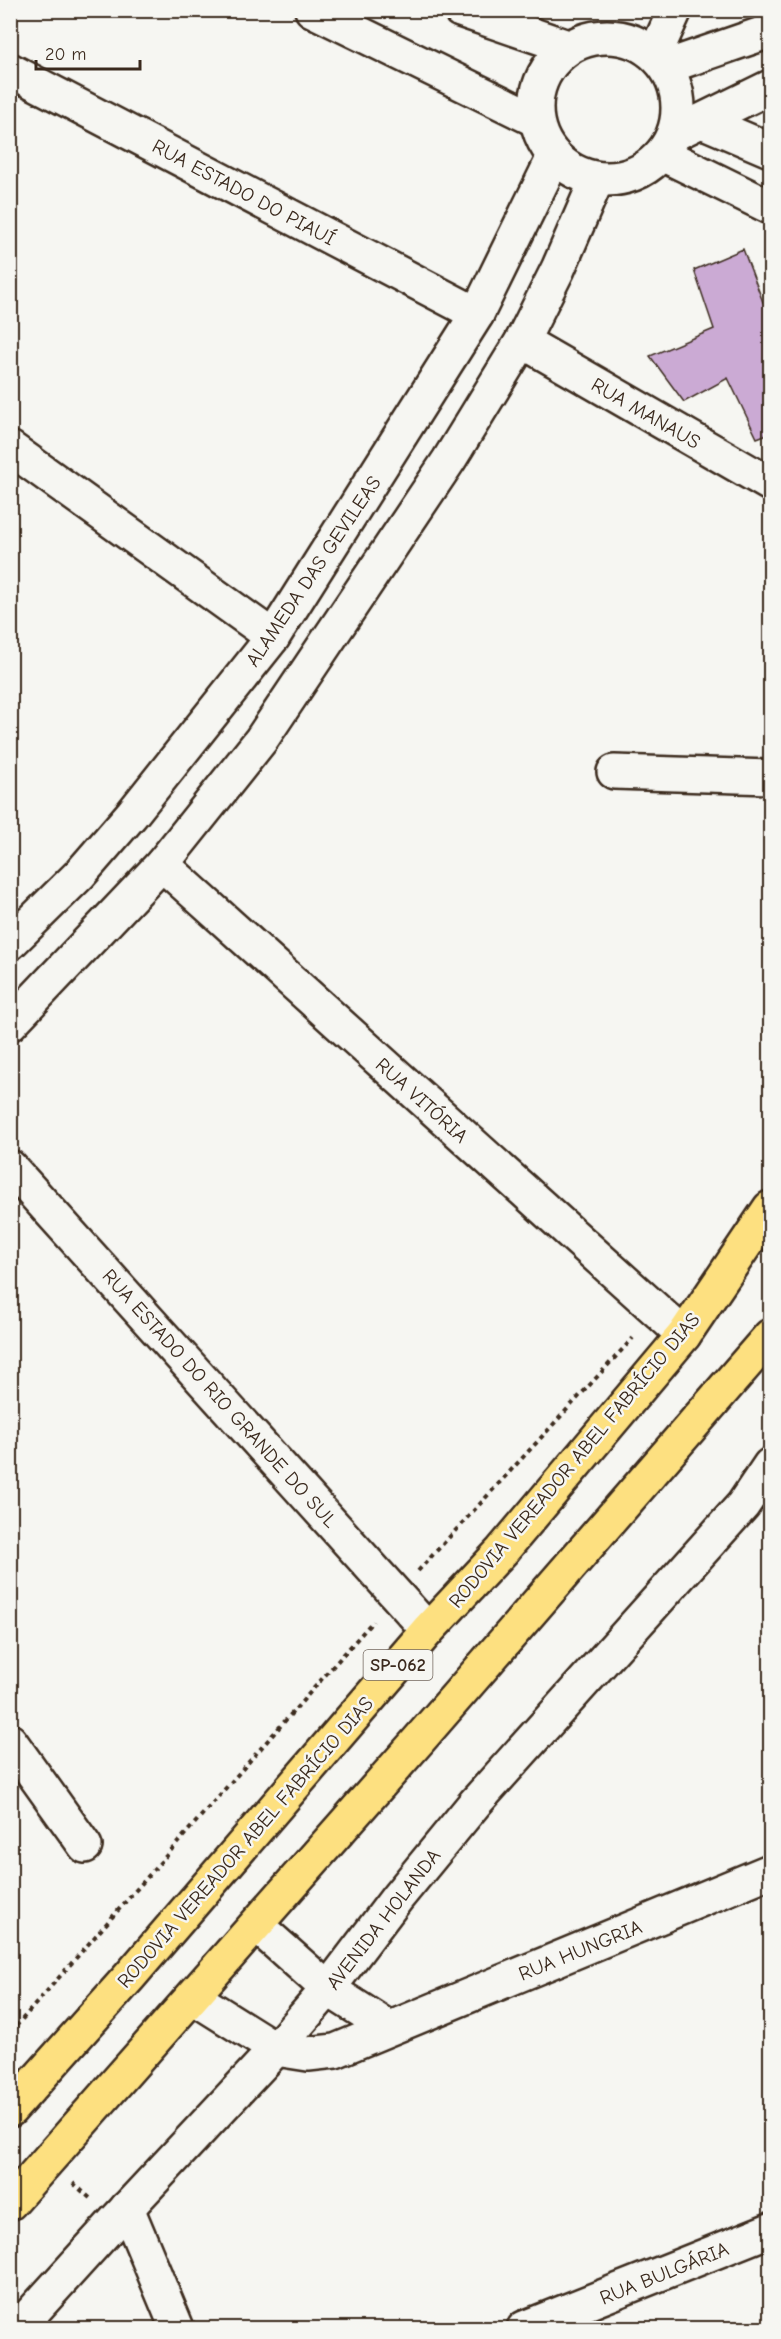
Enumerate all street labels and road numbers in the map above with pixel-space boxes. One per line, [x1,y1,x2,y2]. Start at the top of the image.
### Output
street label: RUA ESTADO DO PIAUÍ [148,134,339,250]
street label: RUA MANAUS [587,373,704,454]
street label: ALAMEDA DAS GEVILEAS [241,472,386,671]
street label: RUA VITÓRIA [371,1052,473,1148]
street label: RUA ESTADO DO RIO GRANDE DO SUL [98,1265,342,1532]
street label: RODOVIA VEREADOR ABEL FABRÍCIO DIAS [444,1308,705,1612]
road number: SP-062 [364,1650,432,1680]
street label: RODOVIA VEREADOR ABEL FABRÍCIO DIAS [113,1692,378,1993]
street label: AVENIDA HOLANDA [321,1844,446,1994]
street label: RUA HUNGRIA [515,1915,646,1986]
street label: RUA BULGÁRIA [596,2236,732,2310]

